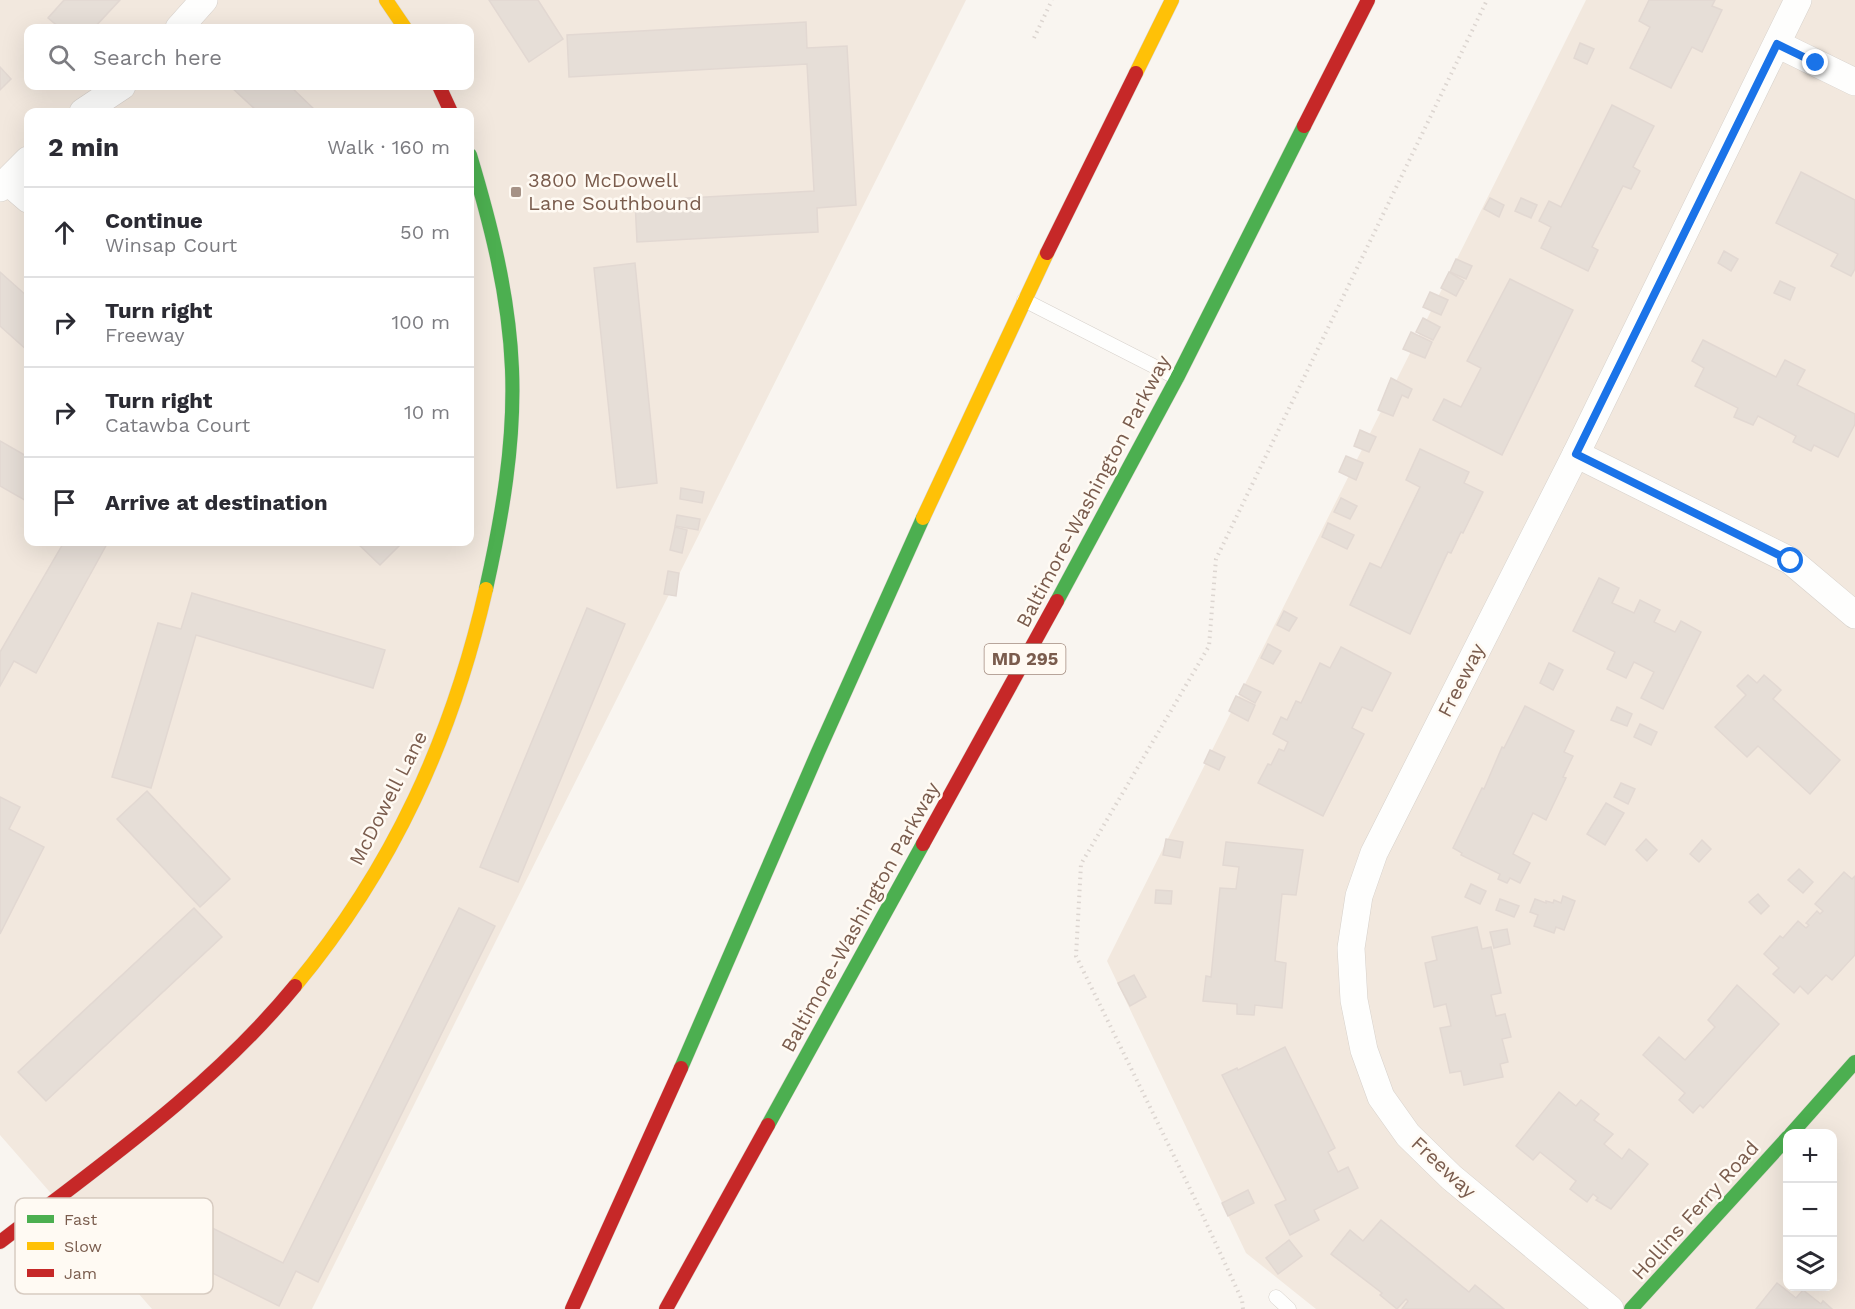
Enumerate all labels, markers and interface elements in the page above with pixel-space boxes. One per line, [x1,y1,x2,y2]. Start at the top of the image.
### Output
search box [24,24,474,90]
icon: search [45,41,78,74]
text: Search here [93,45,222,70]
route end [1802,49,1828,75]
text: 2 min [48,132,119,162]
text: Walk · 160 m [327,135,450,159]
place label: 3800 McDowell Lane Southbound [528,168,702,215]
marker: 3800 McDowell Lane Southbound [509,185,523,199]
text: Continue [105,208,203,233]
icon: ahead [48,216,81,249]
text: 50 m [400,220,450,244]
text: Winsap Court [105,233,237,257]
text: Turn right [105,298,212,323]
icon: right [48,306,81,339]
text: 100 m [391,310,450,334]
text: Freeway [105,323,185,347]
street label: Baltimore-Washington Parkway [1011,350,1175,631]
text: Turn right [105,388,212,413]
icon: right [48,396,81,429]
text: 10 m [404,400,450,424]
text: Catawba Court [105,413,250,437]
icon: arrive [48,486,81,519]
text: Arrive at destination [105,490,328,515]
route start [1777,547,1803,573]
street label: Freeway [1432,638,1490,721]
road number: MD 295 [984,644,1066,674]
street label: McDowell Lane [344,727,432,869]
street label: Baltimore-Washington Parkway [776,777,945,1056]
map controls [1783,1129,1837,1291]
button: + [1783,1129,1837,1183]
street label: Freeway [1407,1131,1482,1203]
street label: Hollins Ferry Road [1626,1136,1764,1284]
button: − [1783,1183,1837,1237]
legend [15,1198,213,1294]
text: Fast [64,1210,97,1229]
text: Slow [64,1237,102,1256]
button: layers [1783,1237,1837,1291]
text: Jam [64,1264,97,1283]

